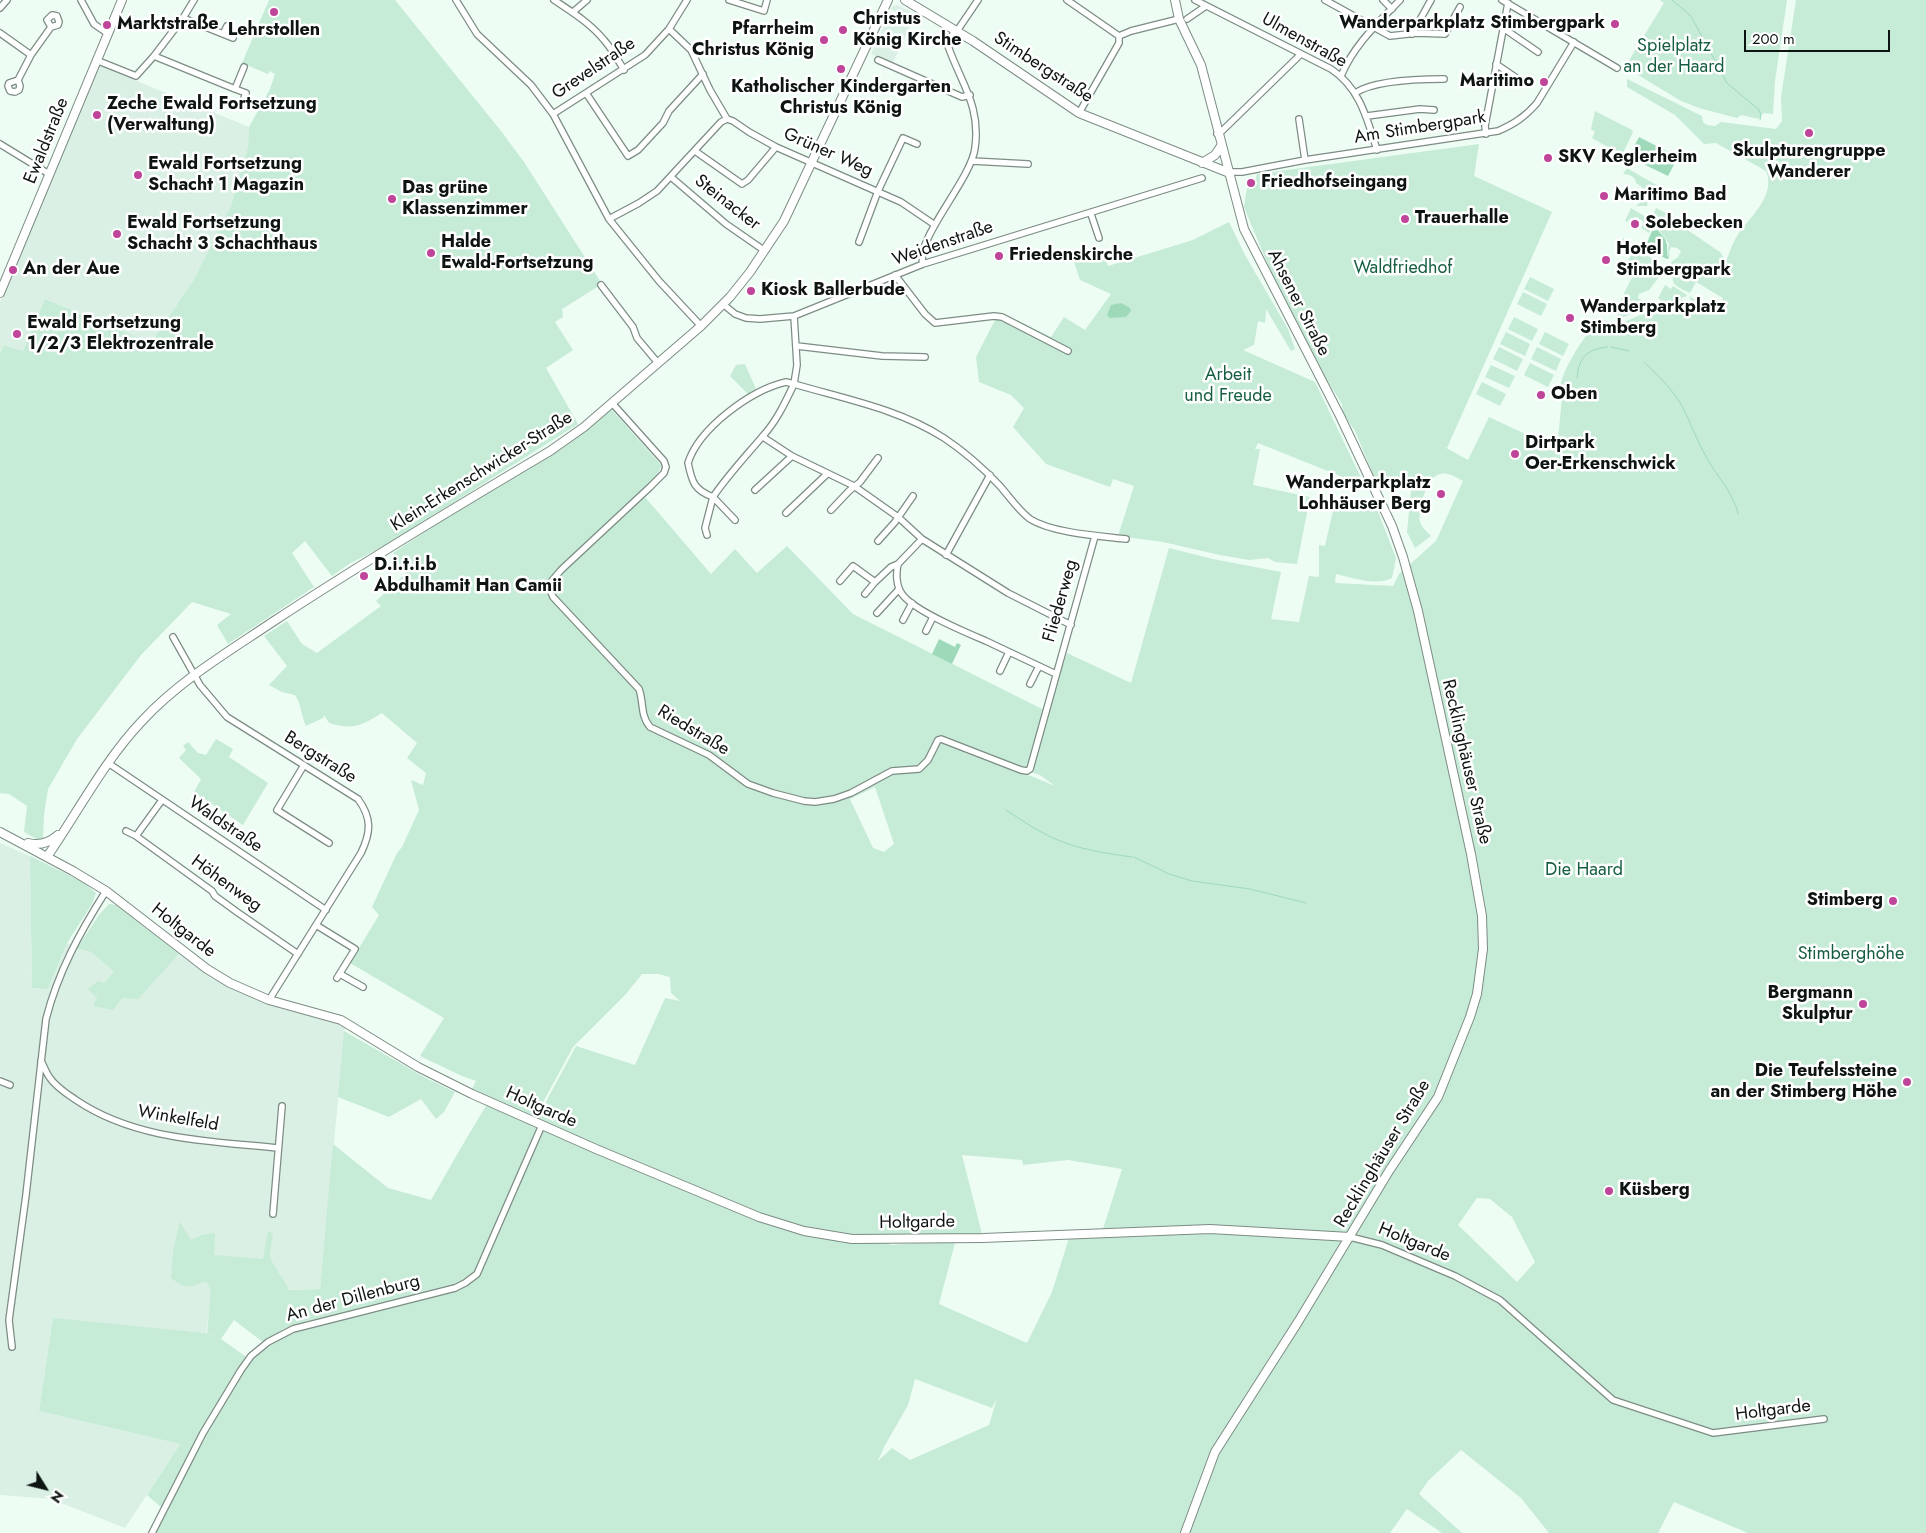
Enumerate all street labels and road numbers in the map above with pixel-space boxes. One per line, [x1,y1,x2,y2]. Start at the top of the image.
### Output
street label: Ulmenstraße [1258,9,1350,73]
street label: Stimbergstraße [989,28,1097,108]
street label: Grevelstraße [548,33,640,105]
street label: Ewaldstraße [20,95,74,187]
street label: Am Stimbergpark [1353,107,1487,149]
street label: Grüner Weg [780,124,876,182]
street label: Steinacker [690,170,764,236]
street label: Weidenstraße [890,217,996,271]
street label: Ahsener Straße [1262,246,1334,360]
street label: Klein-Erkenschwicker-Straße [387,407,577,537]
street label: Fliederweg [1039,557,1083,645]
street label: Recklinghäuser Straße [1437,677,1495,847]
street label: Riedstraße [653,701,733,761]
street label: Bergstraße [280,727,360,789]
street label: Waldstraße [184,792,266,858]
street label: Höhenweg [186,851,266,917]
street label: Holtgarde [146,899,220,963]
street label: Recklinghäuser Straße [1330,1076,1436,1232]
street label: Holtgarde [502,1083,580,1133]
street label: Winkelfeld [136,1101,220,1137]
street label: Holtgarde [879,1212,955,1234]
street label: Holtgarde [1375,1219,1453,1267]
street label: An der Dillenburg [284,1271,422,1327]
street label: Holtgarde [1734,1396,1812,1426]

